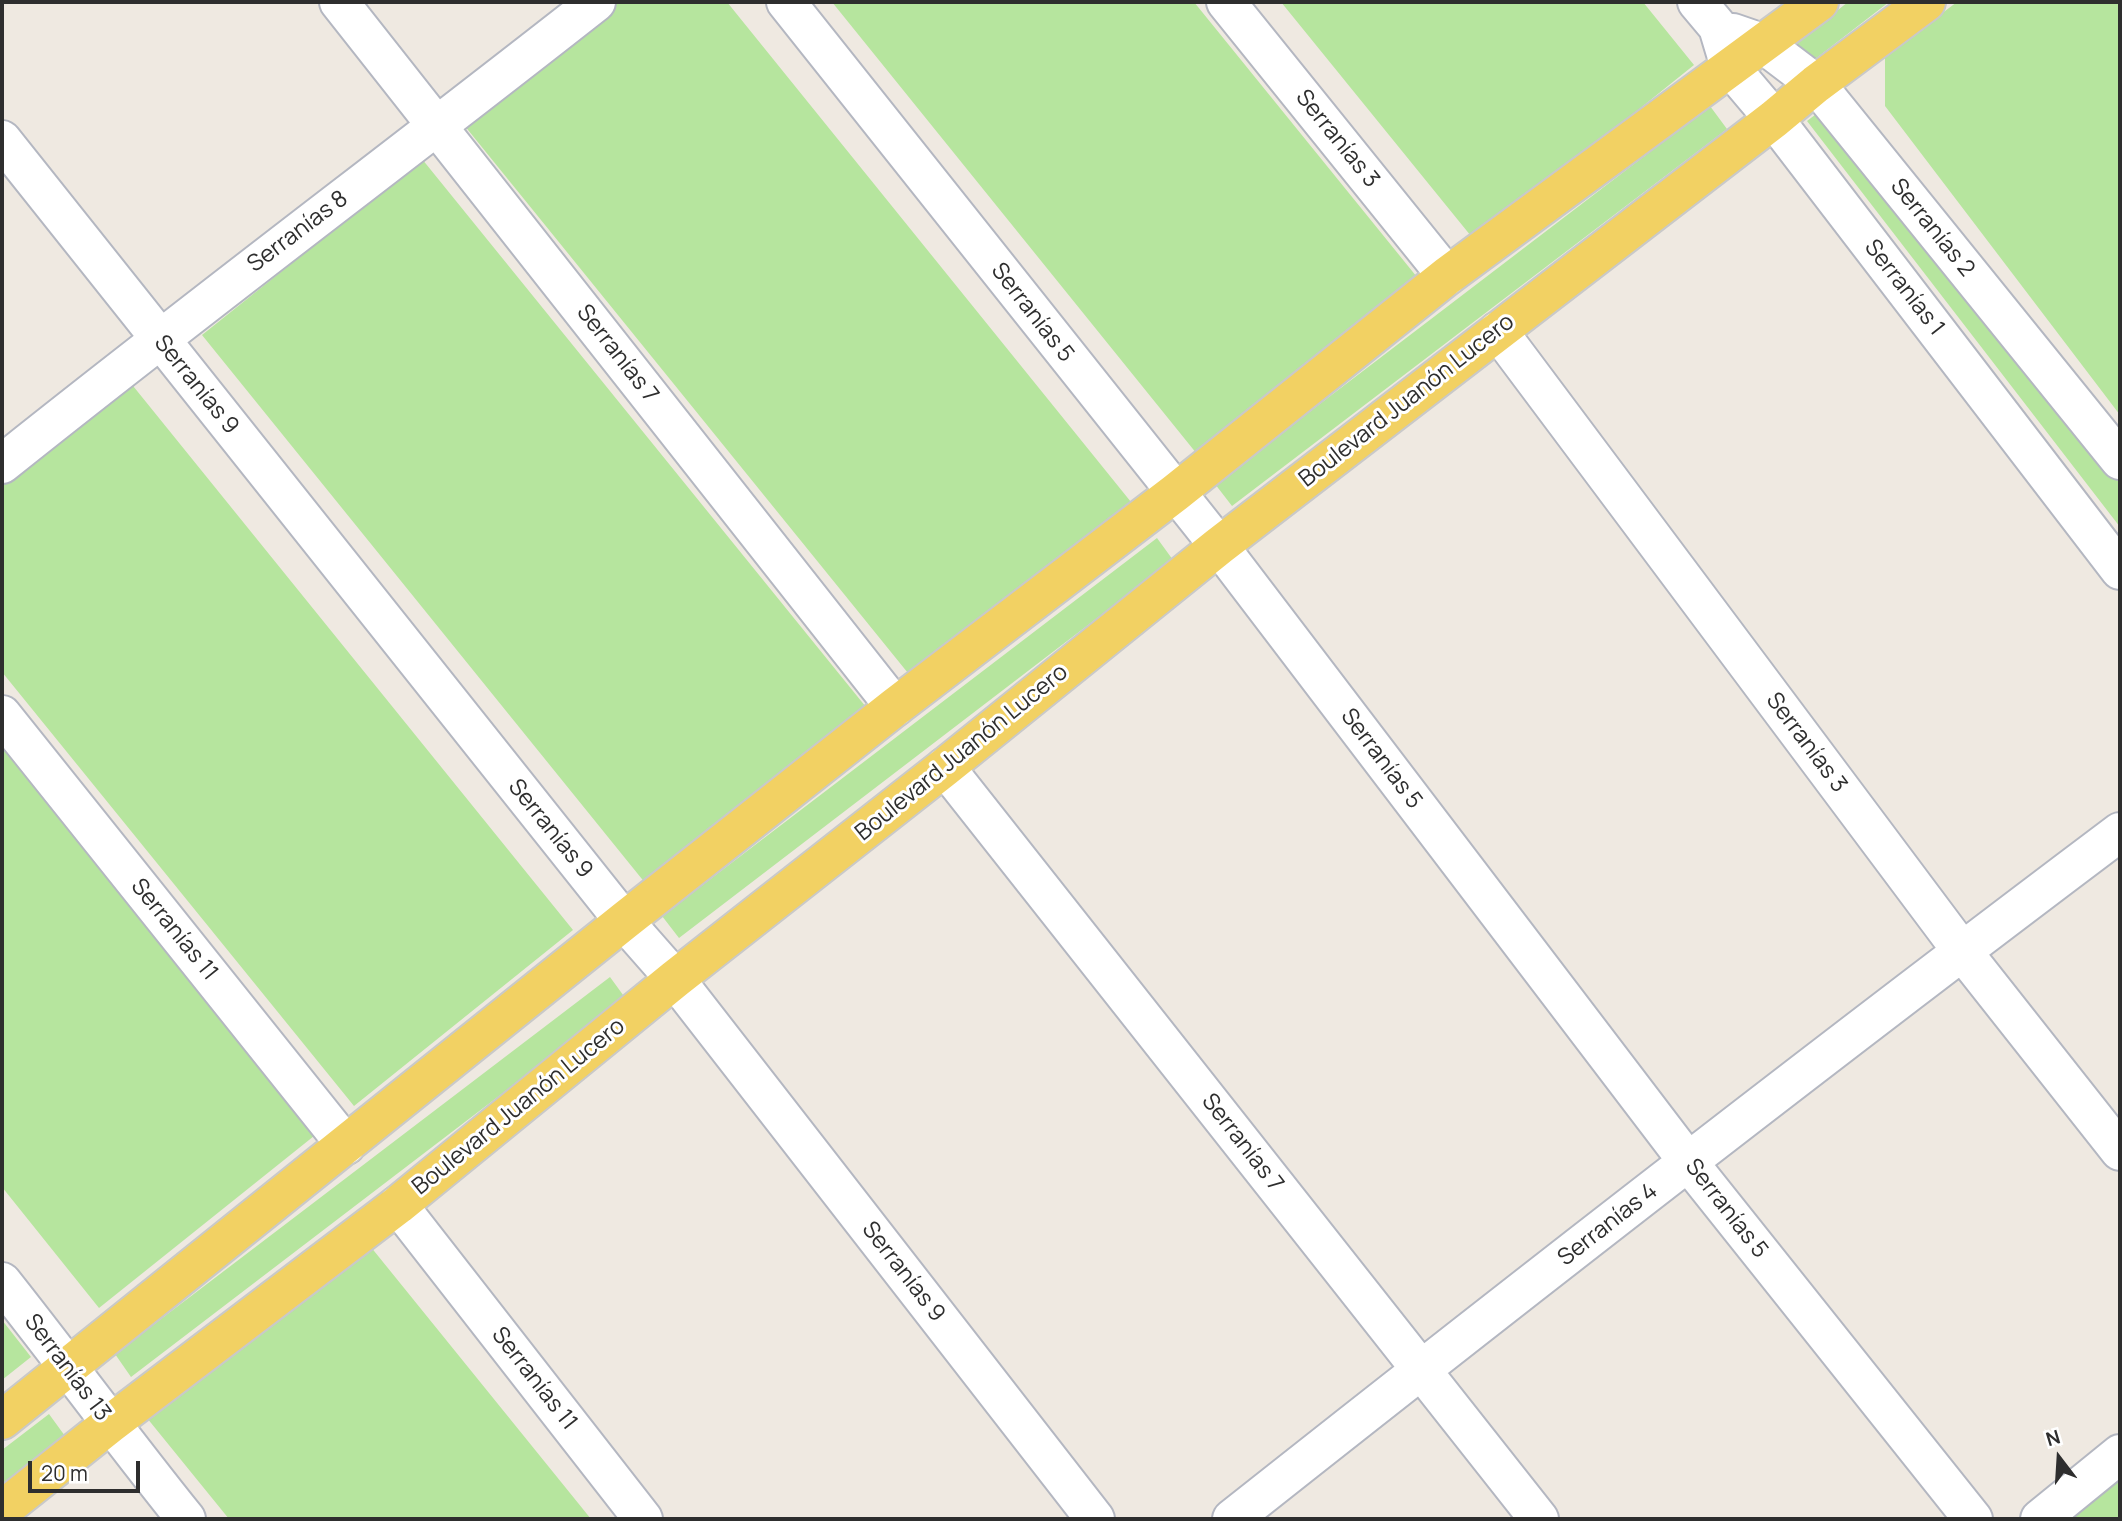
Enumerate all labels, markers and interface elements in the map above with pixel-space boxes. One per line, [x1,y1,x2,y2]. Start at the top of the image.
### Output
street label: Serranías 3 [1289,85,1385,193]
street label: Serranías 2 [1884,173,1980,283]
street label: Serranías 8 [242,185,354,279]
street label: Serranías 1 [1858,235,1950,341]
street label: Serranías 5 [985,258,1079,368]
street label: Serranías 7 [570,300,664,408]
street label: Boulevard Juanón Lucero [1294,308,1520,494]
street label: Serranías 9 [148,330,244,440]
street label: Boulevard Juanón Lucero [850,659,1074,847]
street label: Serranías 3 [1760,688,1852,798]
street label: Serranías 5 [1334,703,1428,815]
street label: Serranías 9 [502,774,598,884]
street label: Serranías 11 [125,874,223,986]
street label: Boulevard Juanón Lucero [407,1013,631,1201]
street label: Serranías 7 [1195,1089,1289,1197]
street label: Serranías 5 [1679,1154,1773,1264]
street label: Serranías 4 [1553,1178,1663,1272]
street label: Serranías 9 [855,1217,951,1327]
street label: Serranías 13 [18,1309,116,1427]
street label: Serranías 11 [485,1322,583,1436]
north arrow [2024,1423,2094,1493]
text: N [2043,1423,2063,1452]
scale bar [32,1448,144,1492]
text: 20 m [41,1459,88,1487]

